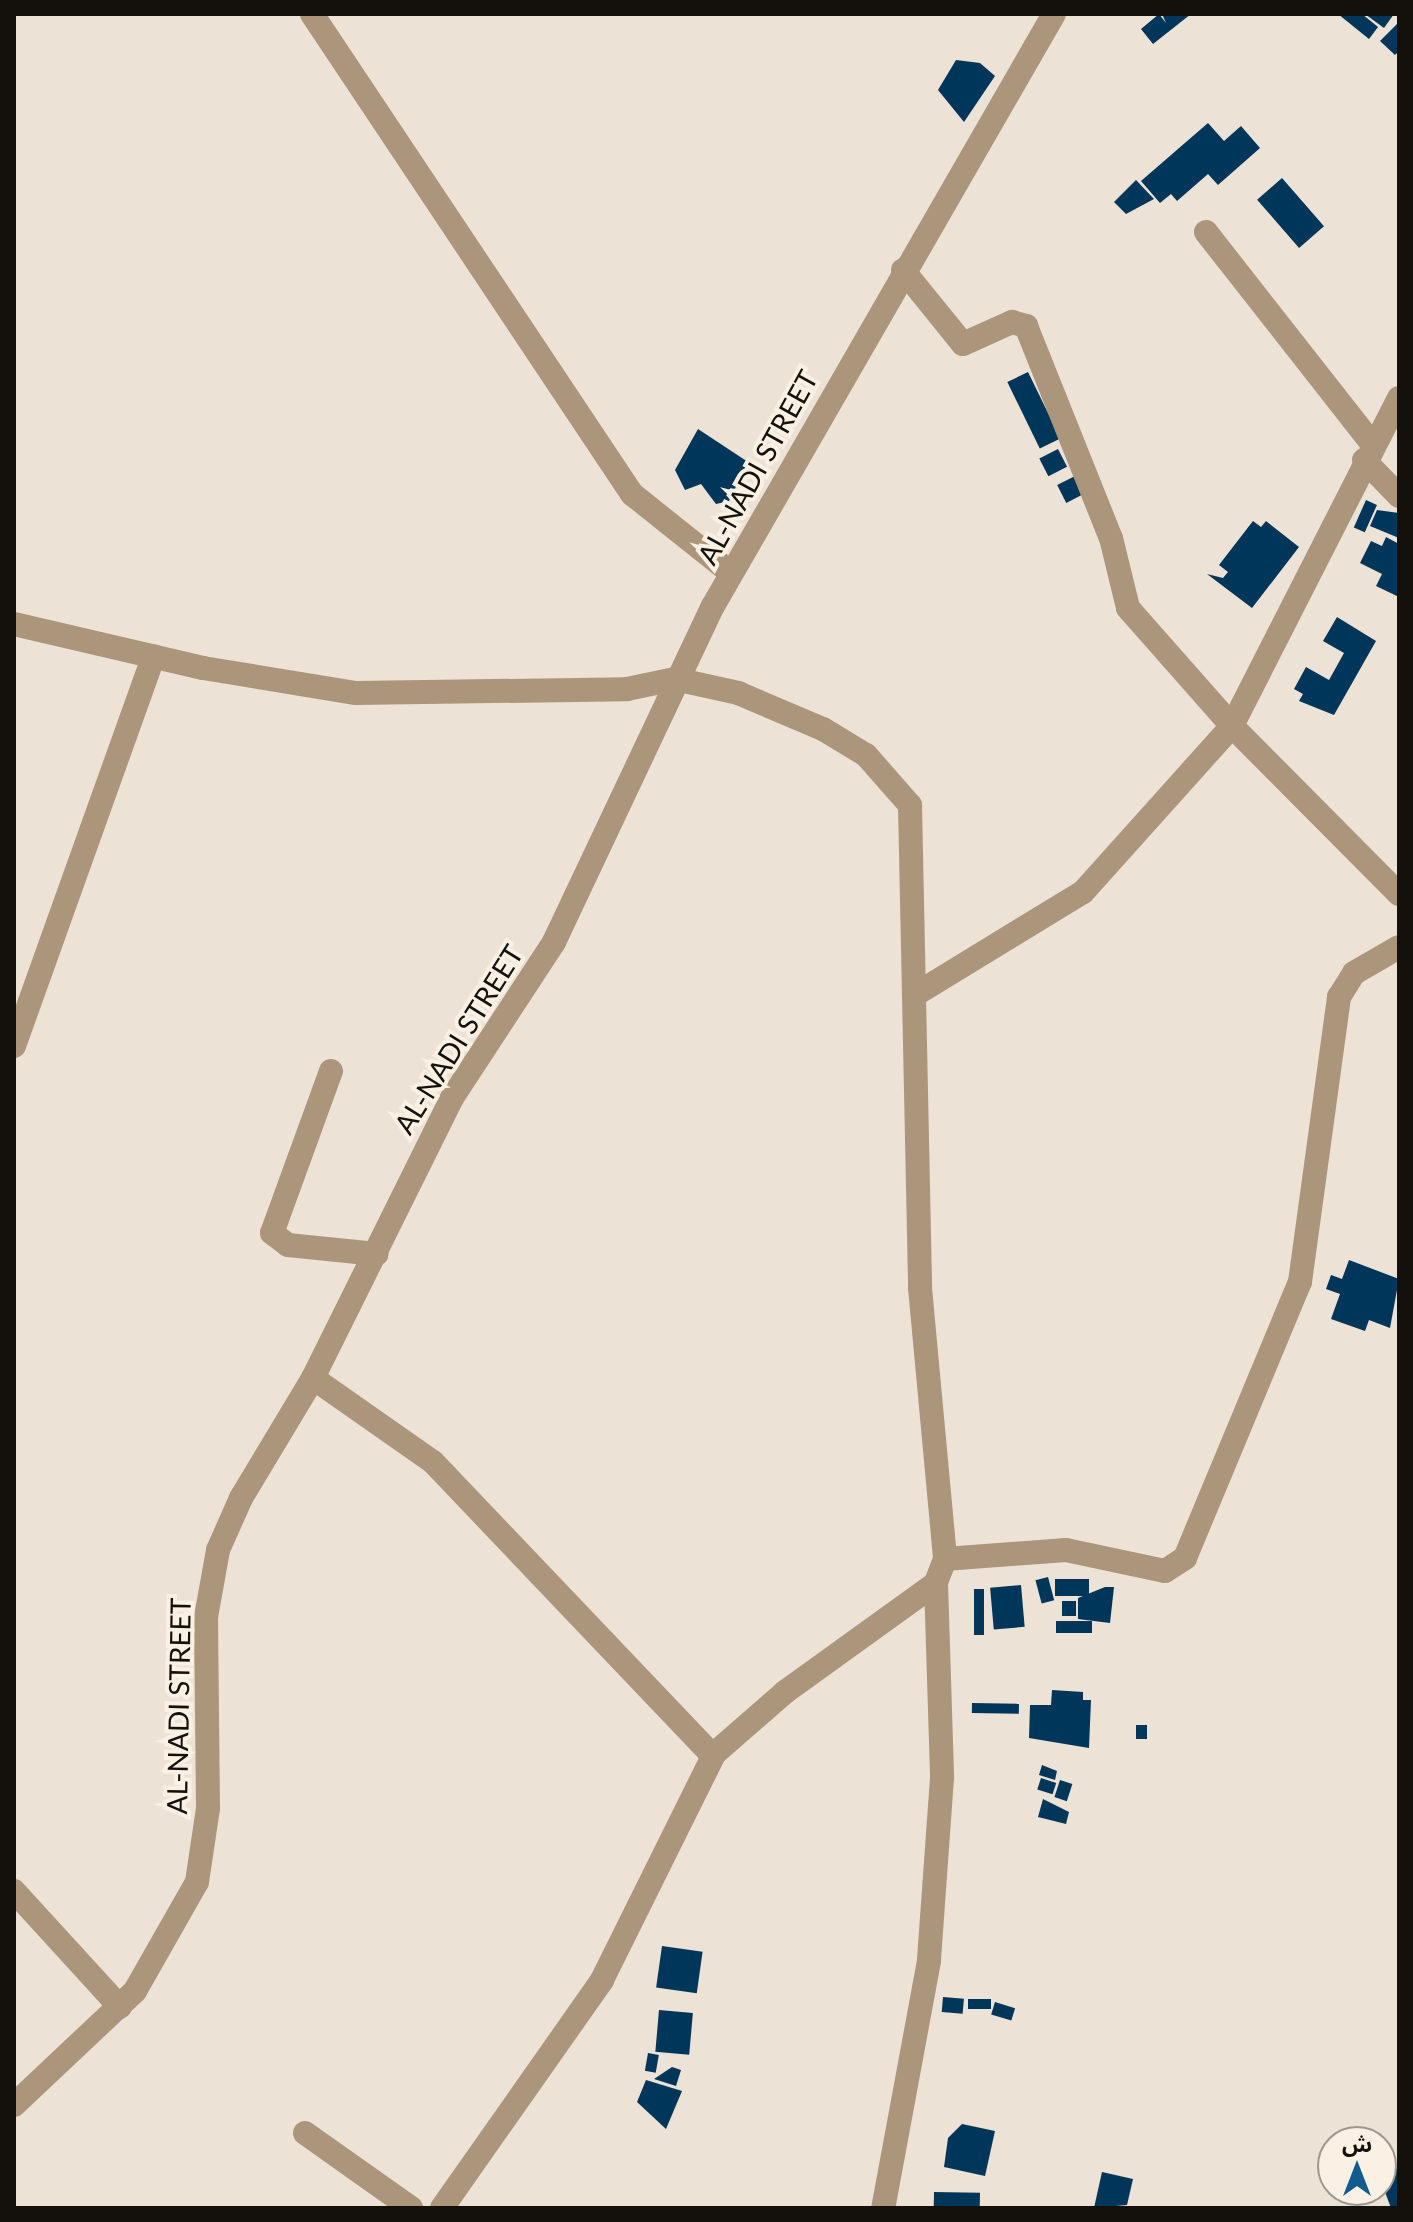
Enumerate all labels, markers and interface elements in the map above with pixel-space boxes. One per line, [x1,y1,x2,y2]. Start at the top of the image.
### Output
street label: AL-NADI STREET [690,364,824,570]
street label: AL-NADI STREET [386,938,530,1140]
street label: AL-NADI STREET [159,1597,197,1815]
north arrow [1317,2126,1397,2206]
text: ش [1342,2130,1372,2157]

